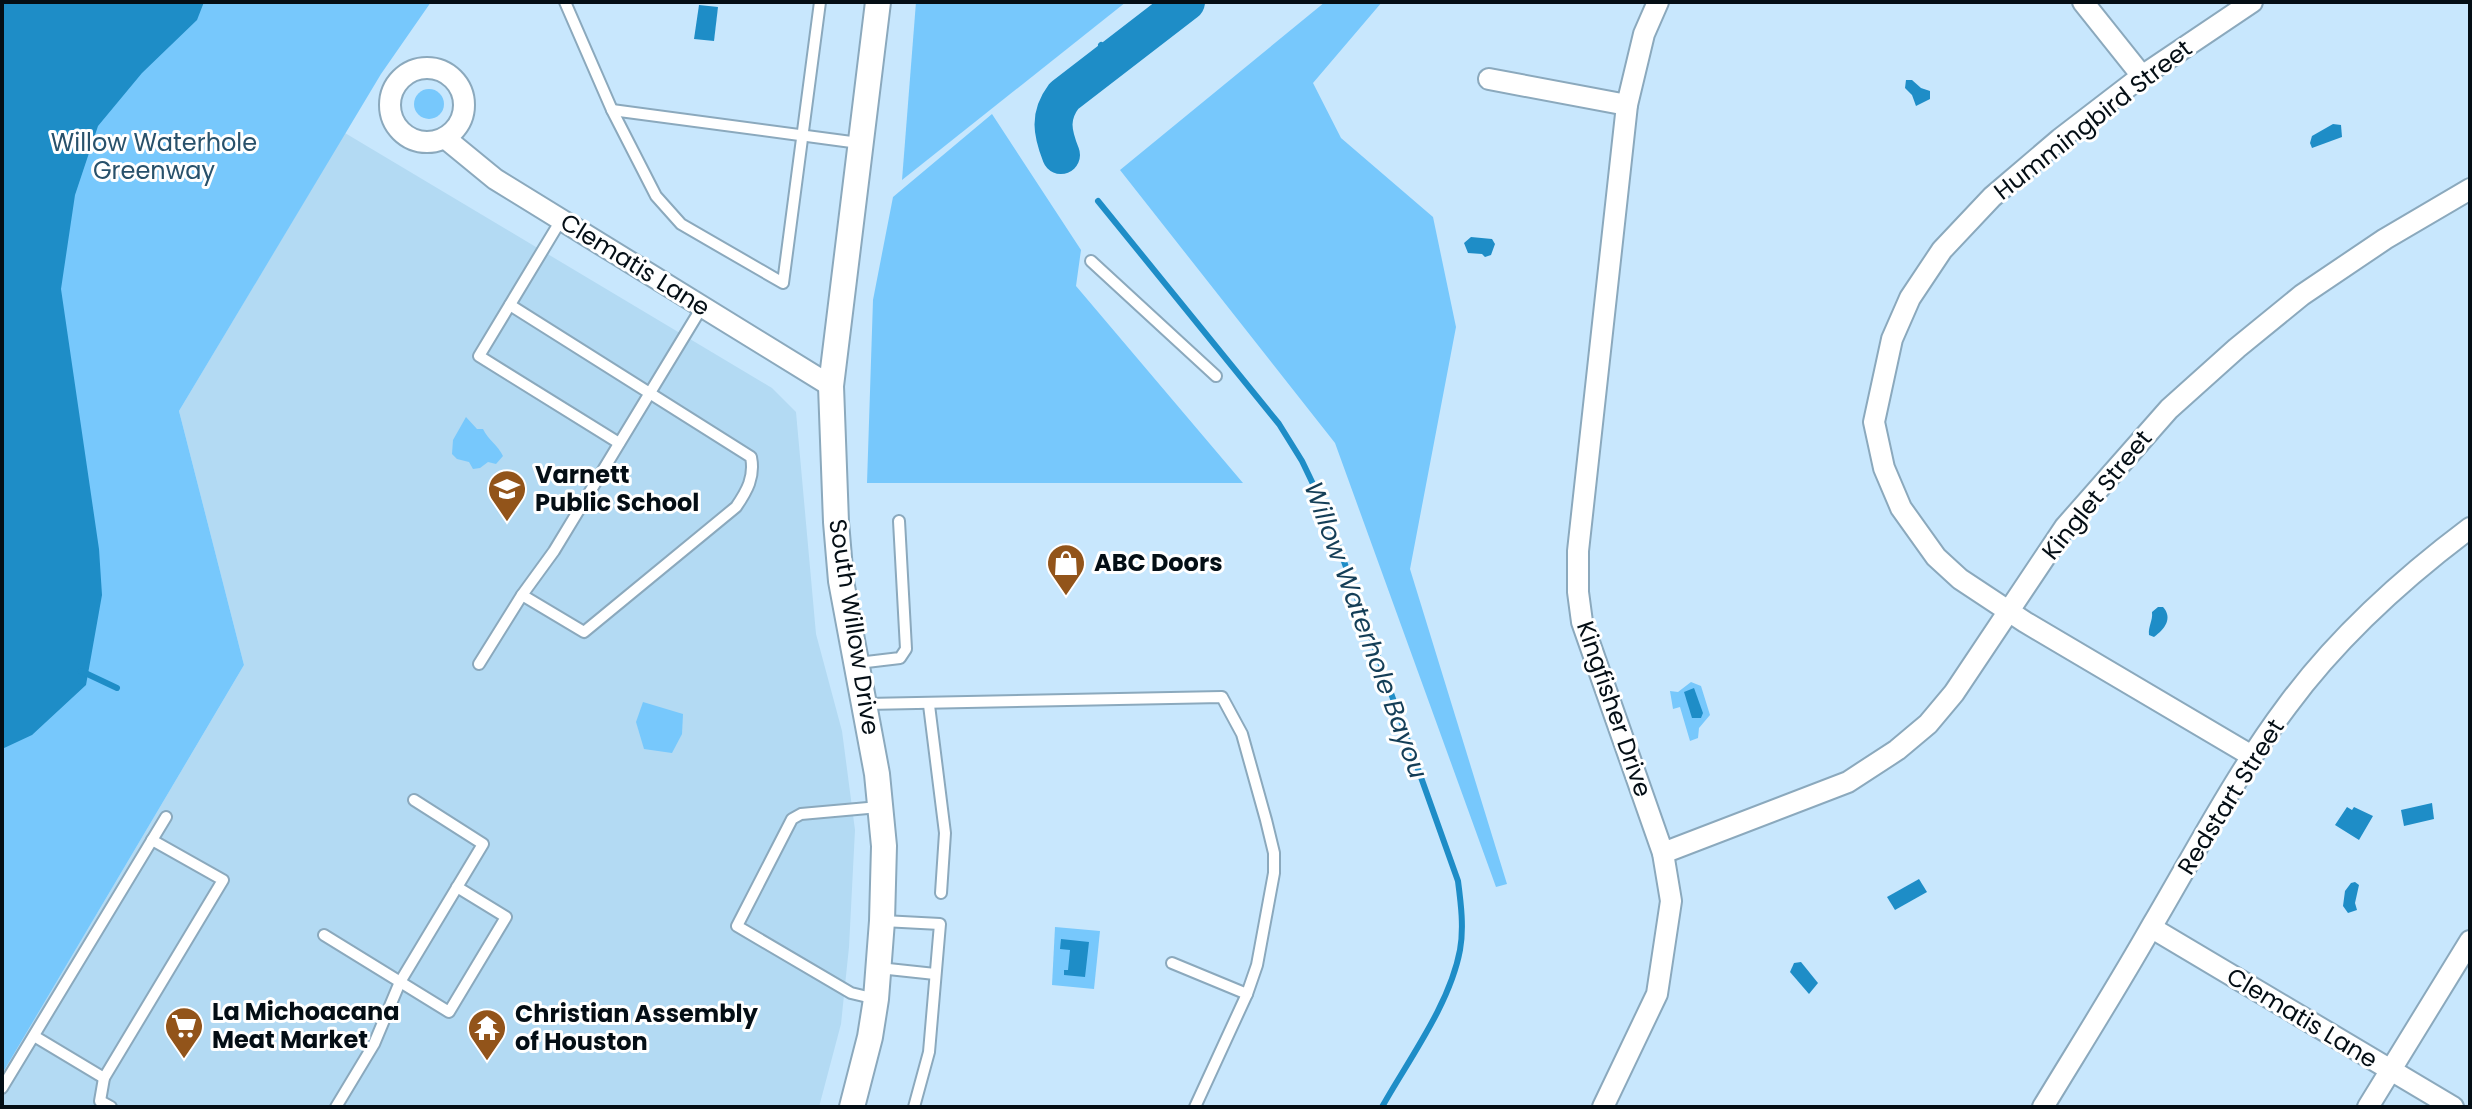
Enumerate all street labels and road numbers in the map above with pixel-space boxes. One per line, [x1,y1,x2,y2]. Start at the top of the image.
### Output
street label: Hummingbird Street [1987,32,2199,207]
street label: Clematis Lane [554,205,716,324]
street label: Kinglet Street [2034,423,2159,566]
street label: South Willow Drive [821,517,888,737]
street label: Kingfisher Drive [1569,616,1660,801]
street label: Redstart Street [2170,713,2292,881]
street label: Clematis Lane [2221,959,2384,1076]

